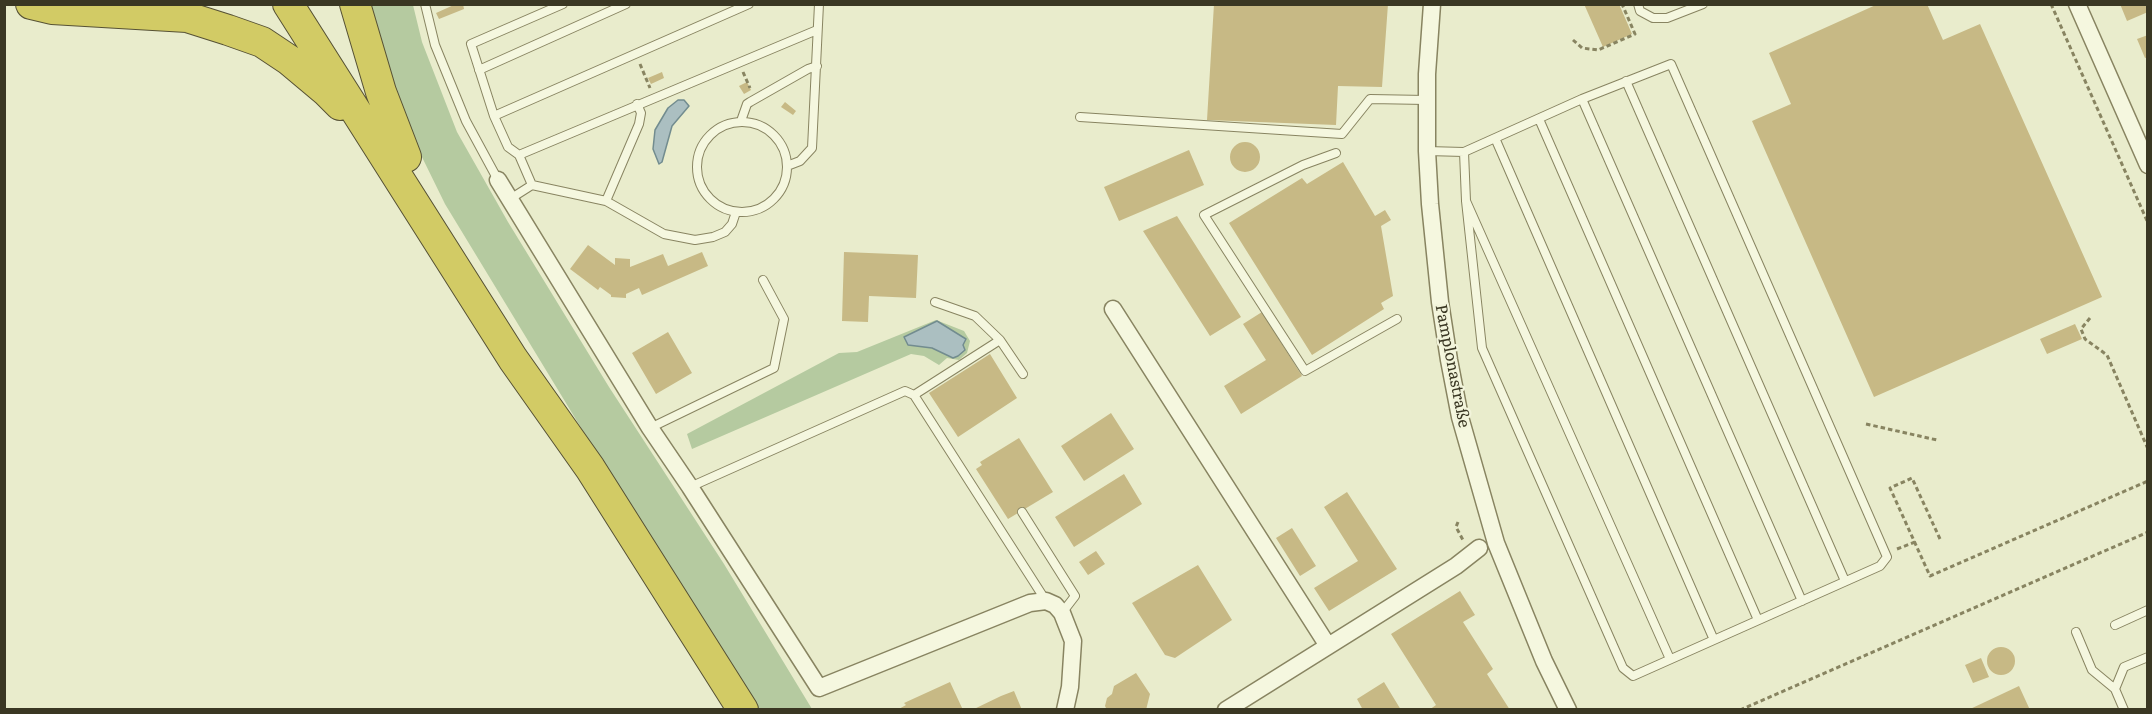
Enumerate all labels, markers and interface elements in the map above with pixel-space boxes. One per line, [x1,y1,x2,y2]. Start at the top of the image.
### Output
street label: Pamplonastraße [1431,303,1473,429]

